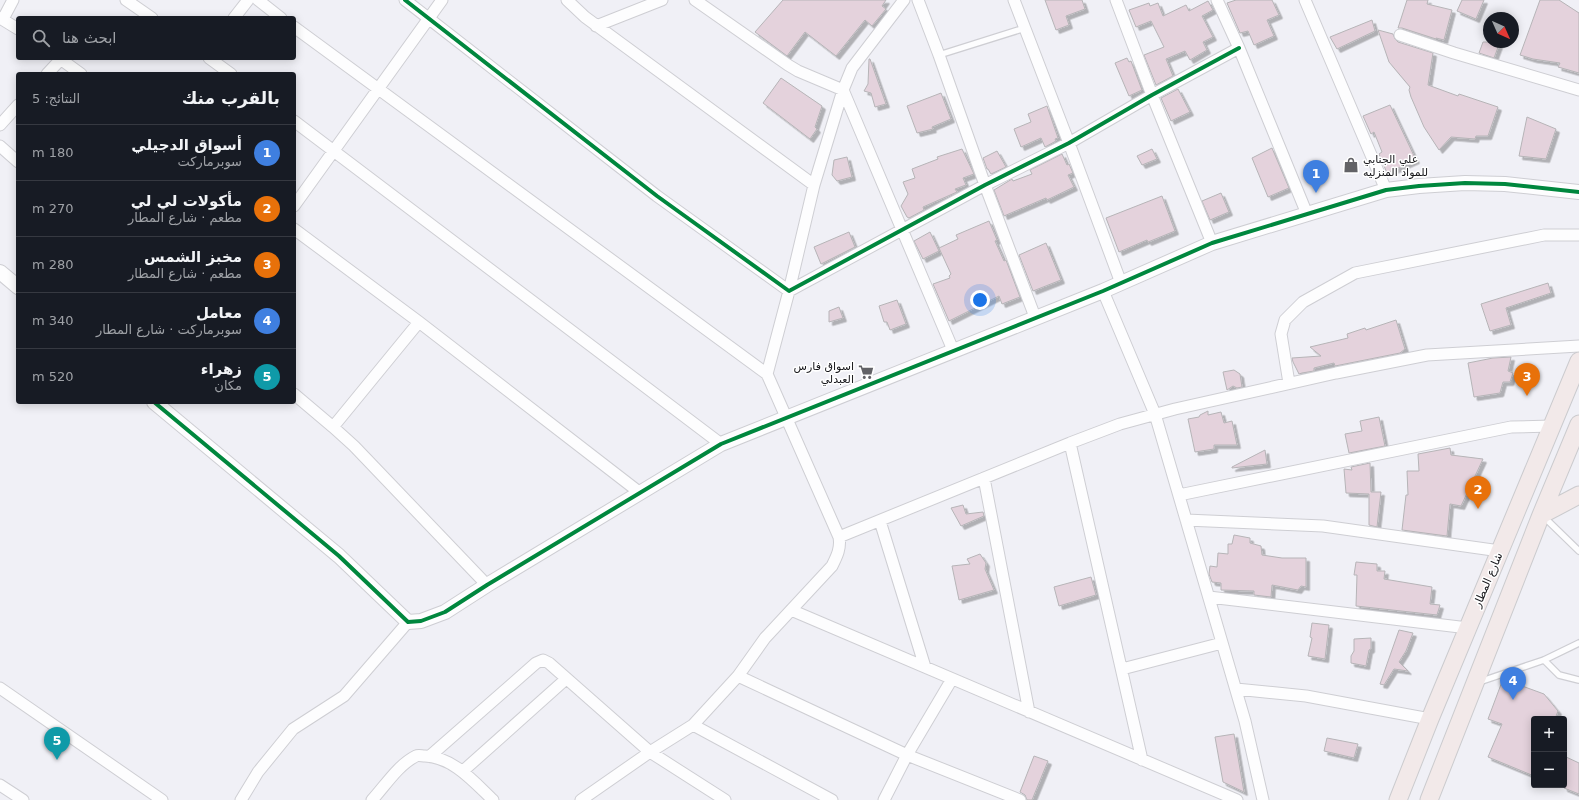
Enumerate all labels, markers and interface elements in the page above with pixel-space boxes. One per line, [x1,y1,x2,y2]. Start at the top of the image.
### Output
north arrow [1483,12,1519,48]
search box [16,16,296,60]
icon: search [30,27,52,49]
text: ابحث هنا [62,29,117,47]
text: بالقرب منك [182,88,280,108]
text: النتائج: 5 [32,91,80,106]
text: أسواق الدجيلي [131,136,242,154]
text: 180 m [32,145,74,160]
text: 1 [262,145,272,160]
place label: علي الجنابي للمواد المنزليه [1363,153,1428,179]
text: سوبرماركت [177,154,242,169]
shop icon: علي الجنابي للمواد المنزليه [1342,156,1360,174]
pin: 1 [1303,160,1329,193]
text: مأكولات لي لي [131,192,242,210]
text: 270 m [32,201,74,216]
text: 2 [262,201,272,216]
text: مطعم · شارع المطار [128,210,242,225]
text: مخبز الشمس [144,248,242,266]
text: 280 m [32,257,74,272]
text: 3 [262,257,272,272]
text: مطعم · شارع المطار [128,266,242,281]
your location [970,290,990,310]
text: معامل [196,304,242,322]
text: 340 m [32,313,74,328]
text: 4 [262,313,272,328]
text: سوبرماركت · شارع المطار [96,322,242,337]
text: زهراء [201,360,242,378]
place label: اسواق فارس العبدلي [794,360,854,386]
supermarket icon: اسواق فارس العبدلي [857,363,875,381]
pin: 3 [1514,363,1540,396]
text: 520 m [32,369,74,384]
text: 5 [262,369,272,384]
text: مكان [214,378,242,393]
pin: 2 [1465,476,1491,509]
street label: شارع المطار [1470,551,1505,610]
pin: 4 [1500,667,1526,700]
map controls [1531,716,1567,788]
button: + [1531,716,1567,752]
pin: 5 [44,727,70,760]
button: − [1531,752,1567,788]

